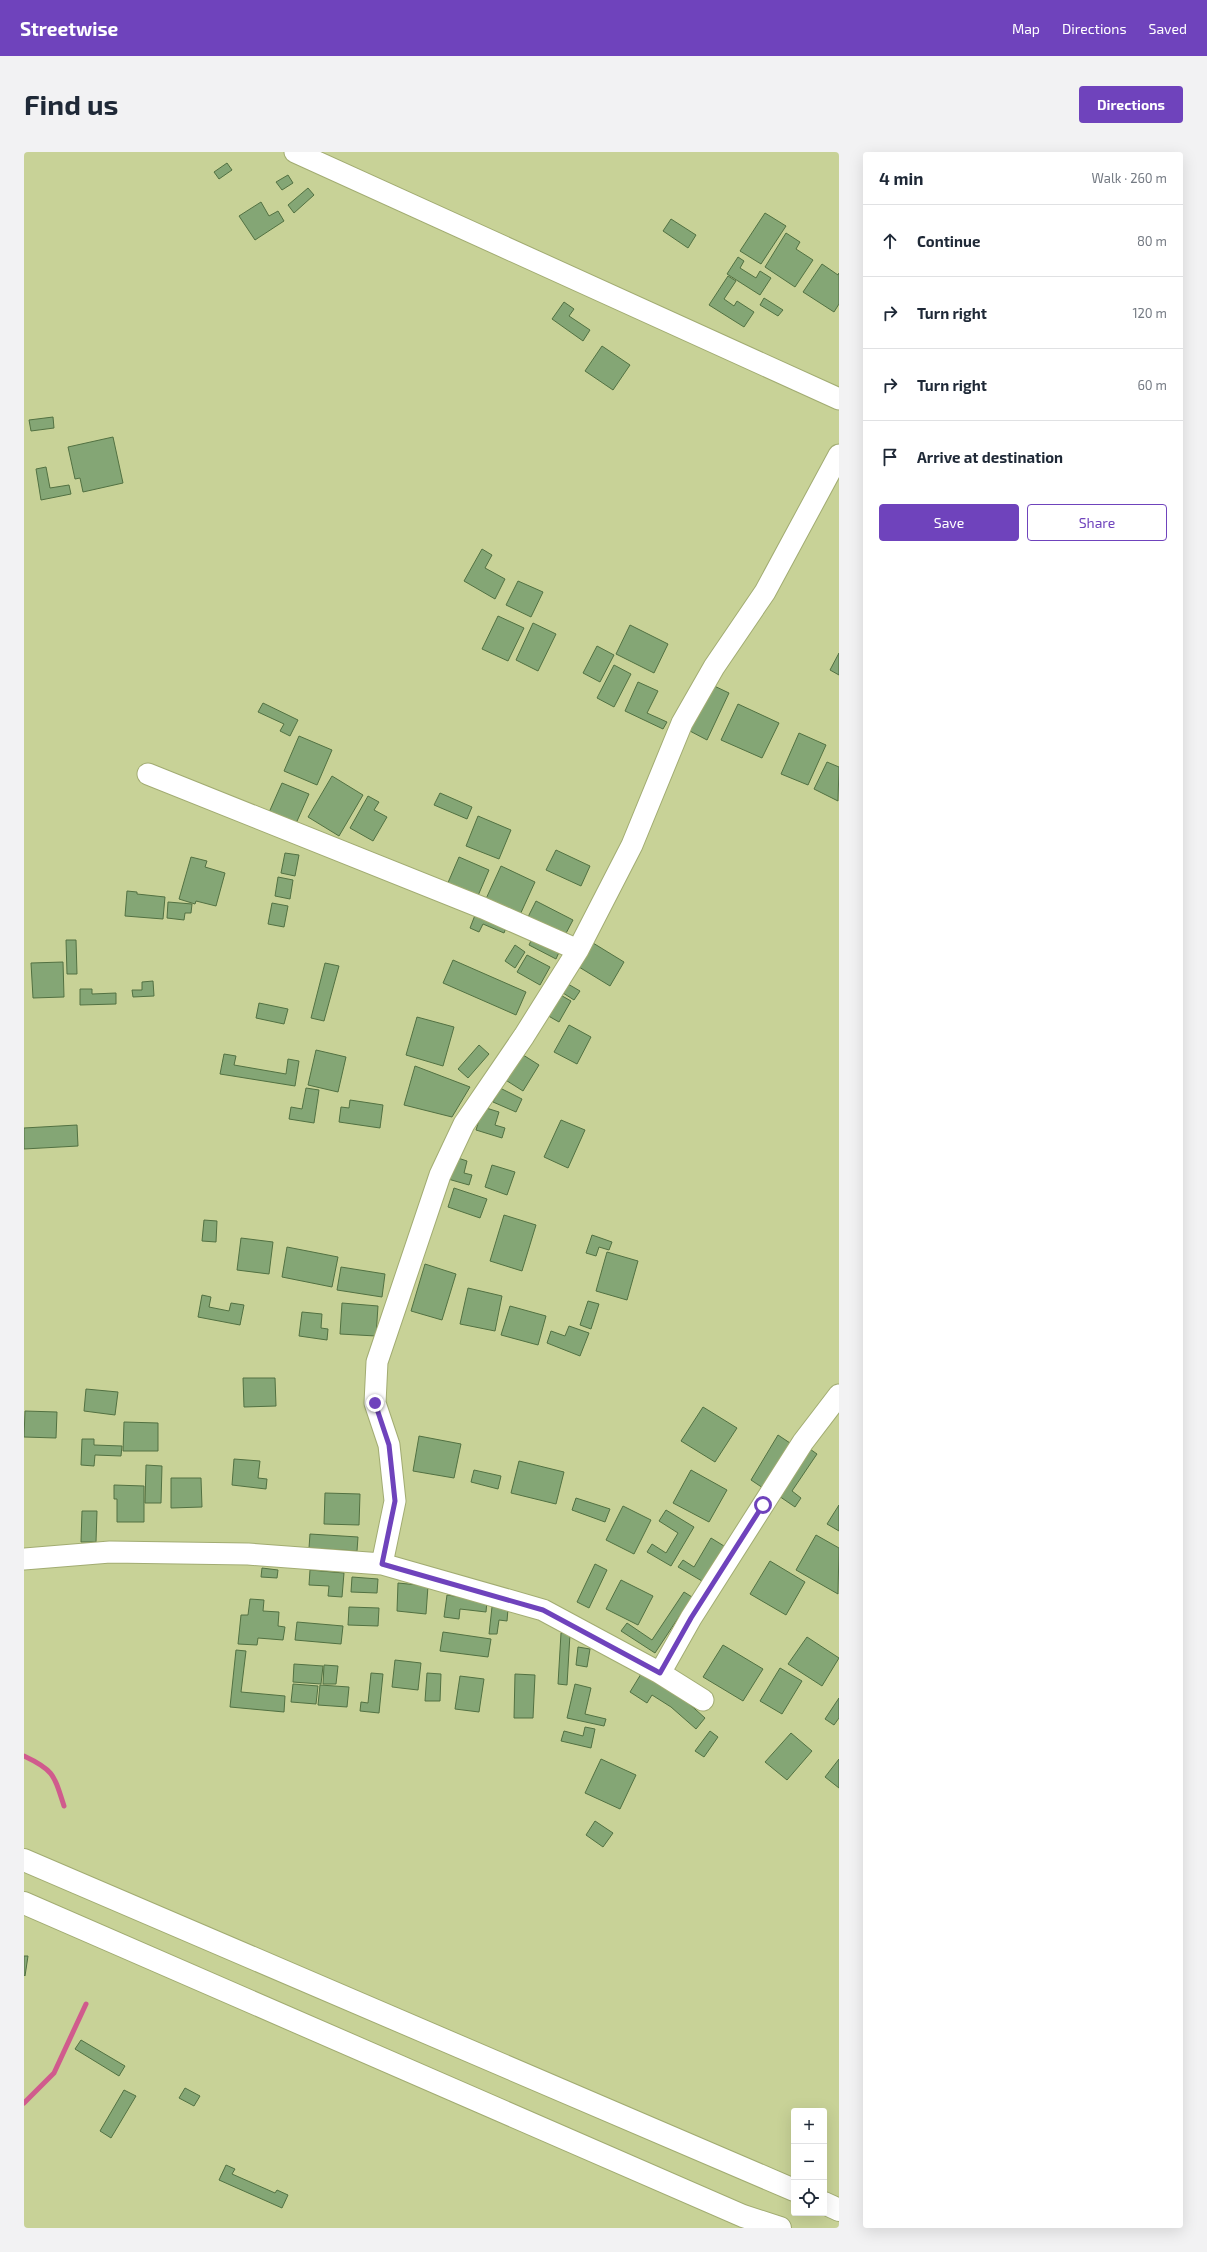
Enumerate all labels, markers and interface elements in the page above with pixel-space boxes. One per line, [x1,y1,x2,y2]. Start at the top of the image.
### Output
text: Streetwise [20,17,118,40]
text: Map [1012,20,1040,37]
text: Directions [1062,20,1127,37]
text: Saved [1149,20,1187,37]
button: Directions [1079,86,1183,123]
text: Find us [24,87,118,121]
text: 4 min [879,168,923,188]
text: Walk · 260 m [1092,170,1167,186]
icon: ahead [879,230,901,252]
text: Continue [917,232,980,250]
text: 80 m [1137,233,1167,249]
icon: right [879,302,901,324]
text: Turn right [917,304,987,322]
text: 120 m [1132,305,1167,321]
icon: right [879,374,901,396]
text: Turn right [917,376,987,394]
text: 60 m [1137,377,1167,393]
icon: arrive [879,446,901,468]
text: Arrive at destination [917,448,1063,466]
button: Save [879,504,1019,541]
button: Share [1027,504,1167,541]
route end [366,1394,384,1412]
route start [754,1496,772,1514]
map controls [791,2108,827,2216]
button: + [791,2108,827,2144]
button: − [791,2144,827,2180]
button: locate [791,2180,827,2216]

